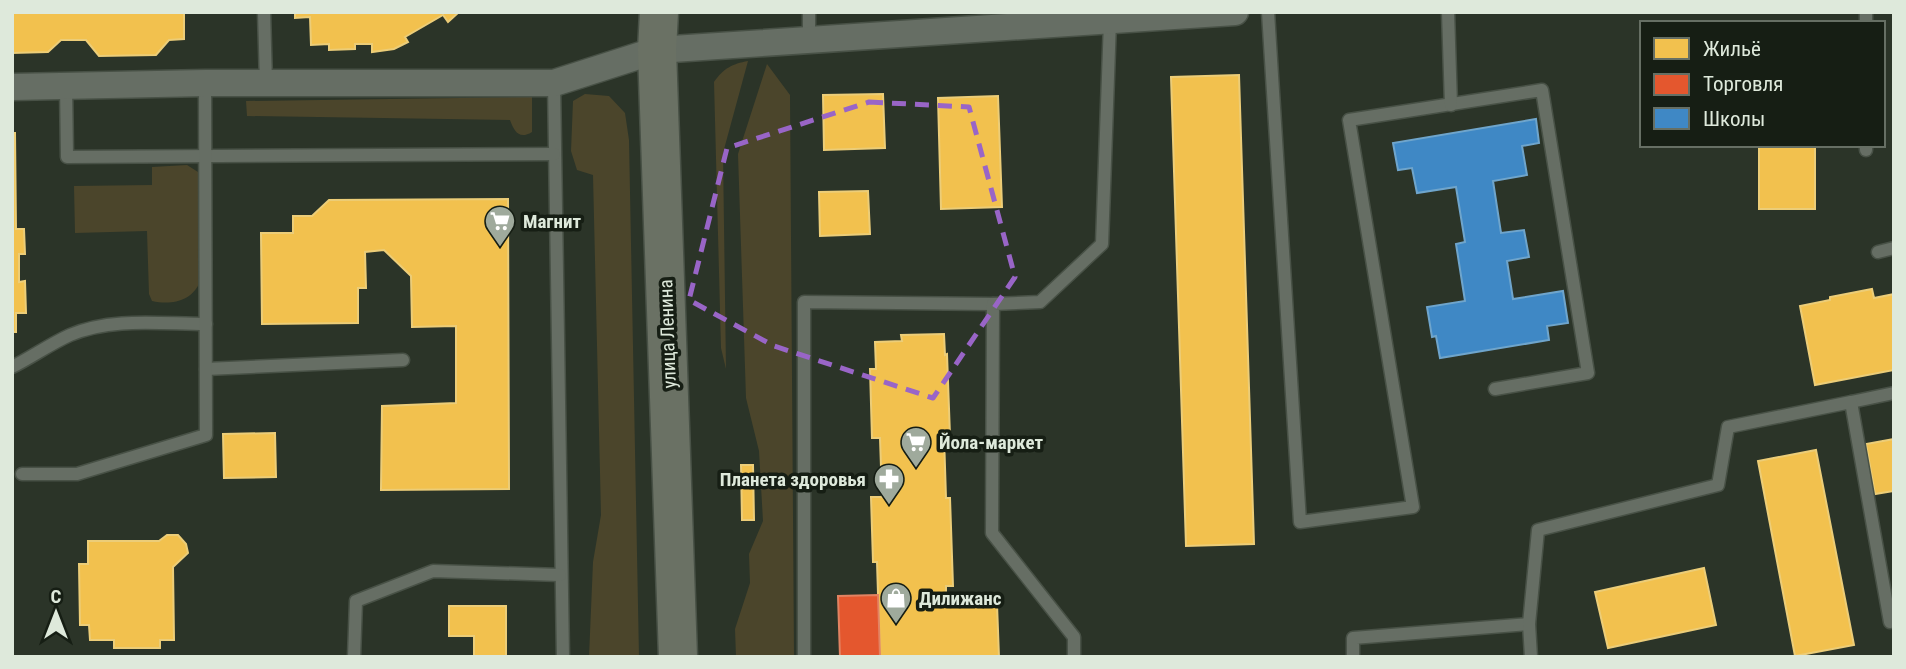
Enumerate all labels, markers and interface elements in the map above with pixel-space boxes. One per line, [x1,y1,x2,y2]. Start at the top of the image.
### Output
legend [1640,21,1885,147]
text: Жильё [1703,37,1761,61]
text: Торговля [1703,72,1783,96]
text: Школы [1703,107,1765,131]
supermarket icon: Магнит [483,204,517,248]
place label: Магнит [523,210,581,233]
street label: улица Ленина [654,279,681,389]
supermarket icon: Йола-маркет [899,425,933,469]
place label: Йола-маркет [939,431,1044,454]
pharmacy icon: Планета здоровья [872,462,906,506]
place label: Планета здоровья [720,468,866,491]
north arrow [21,578,91,648]
shop icon: Дилижанс [879,581,913,625]
text: С [51,585,62,608]
place label: Дилижанс [919,587,1002,610]

